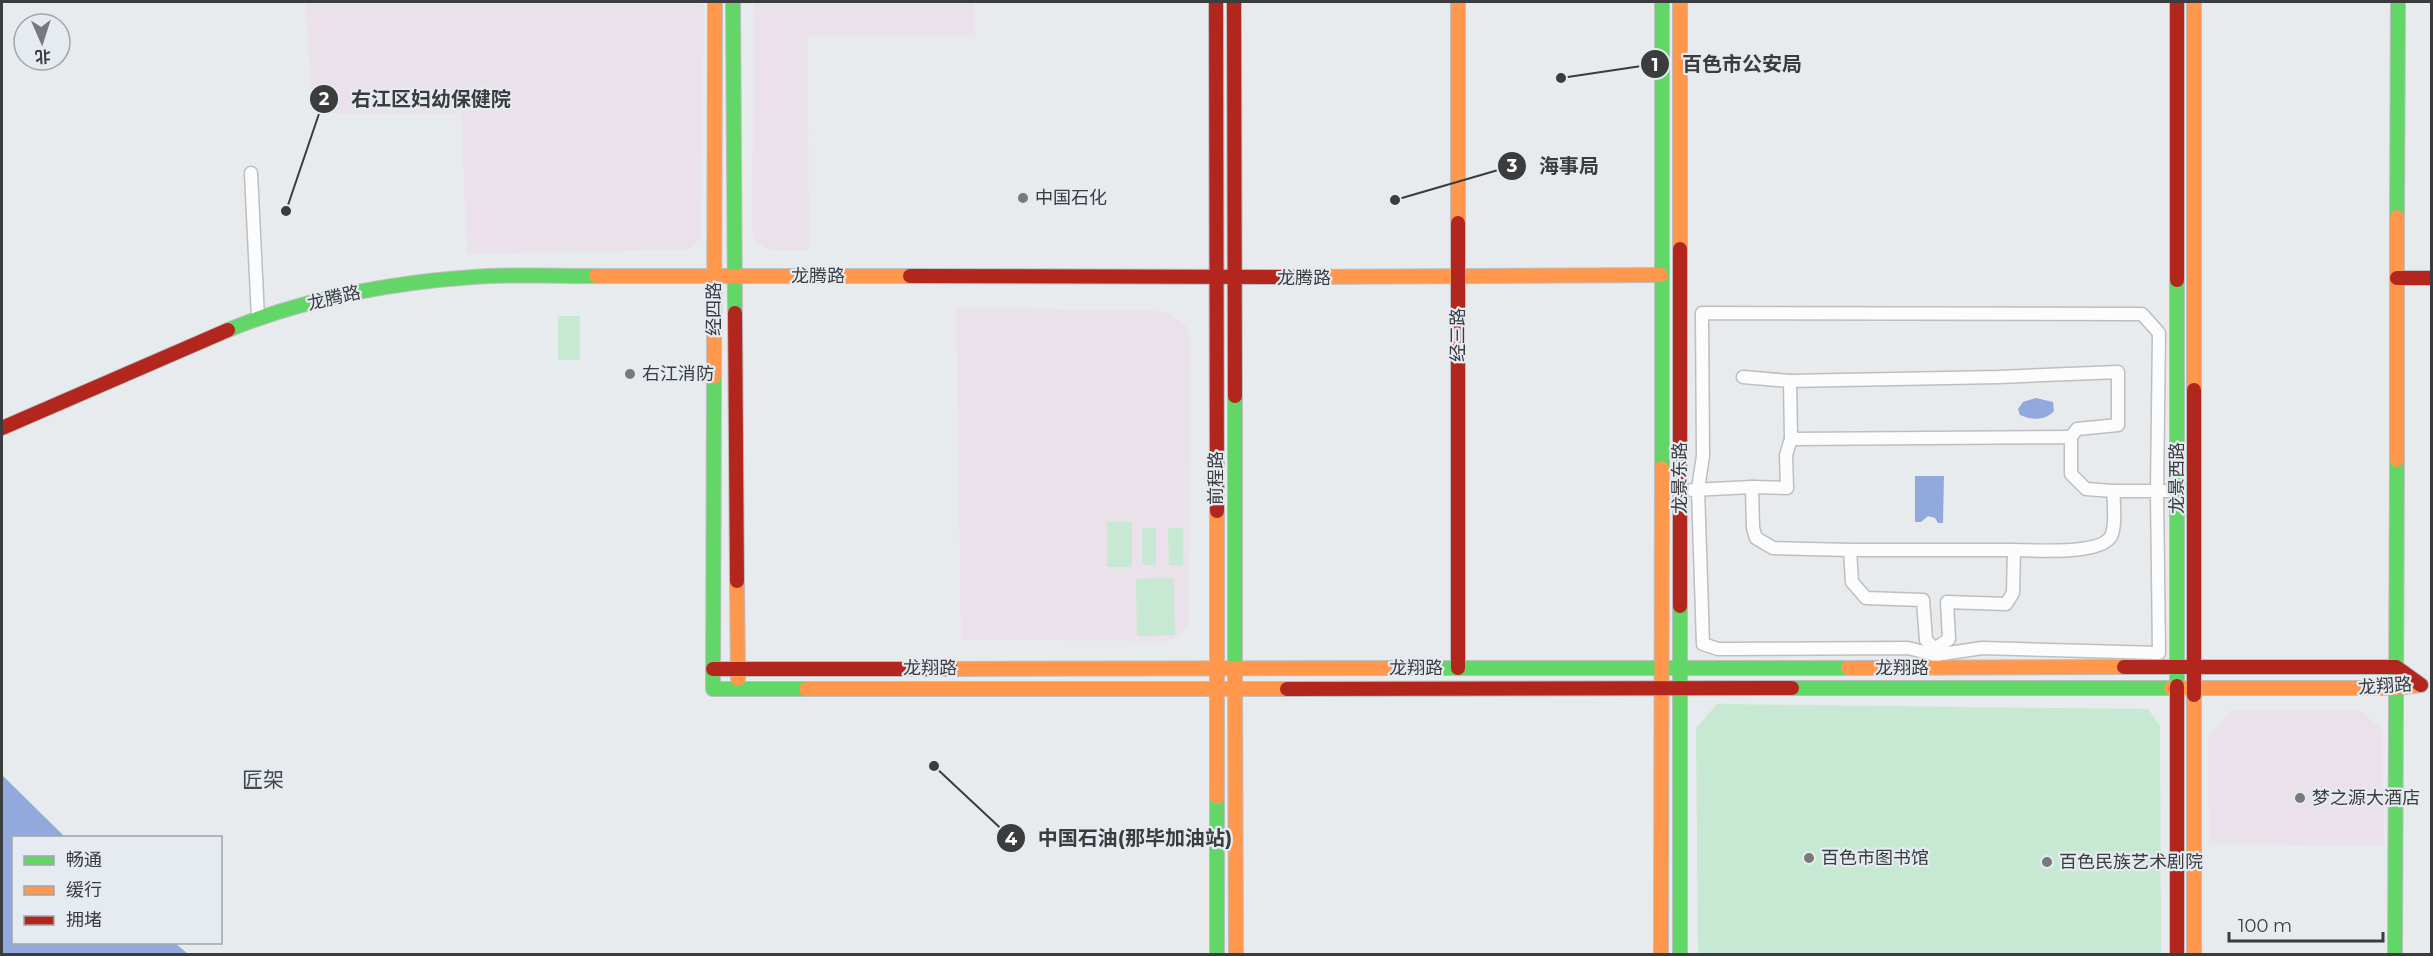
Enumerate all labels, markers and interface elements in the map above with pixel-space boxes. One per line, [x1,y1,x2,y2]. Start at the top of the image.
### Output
north arrow [12,12,72,72]
callout: 百色市公安局 [1640,45,1814,83]
text: 北 [34,47,51,66]
text: 百色市公安局 [1682,52,1802,76]
text: 1 [1651,54,1659,76]
callout: 右江区妇幼保健院 [309,80,523,118]
text: 右江区妇幼保健院 [351,87,511,111]
text: 2 [319,88,330,110]
callout: 海事局 [1497,147,1611,185]
text: 海事局 [1539,154,1599,178]
text: 3 [1506,155,1518,177]
place label: 中国石化 [1035,187,1107,209]
marker: 中国石化 [1016,191,1030,205]
street label: 龙腾路 [791,265,845,287]
street label: 龙腾路 [1277,267,1331,289]
street label: 龙腾路 [305,281,363,315]
street label: 经四路 [703,282,725,336]
street label: 经三路 [1447,308,1469,362]
place label: 右江消防 [642,363,714,385]
marker: 右江消防 [623,367,637,381]
street label: 龙景东路 [1669,442,1691,514]
street label: 龙景西路 [2166,442,2188,514]
street label: 前程路 [1205,451,1227,505]
street label: 龙翔路 [903,657,957,679]
street label: 龙翔路 [1389,657,1443,679]
street label: 龙翔路 [1875,657,1929,679]
street label: 龙翔路 [2357,673,2413,699]
district label: 匠架 [242,767,284,792]
place label: 梦之源大酒店 [2312,787,2420,809]
marker: 梦之源大酒店 [2293,791,2307,805]
callout: 中国石油(那毕加油站) [996,819,1245,857]
text: 中国石油(那毕加油站) [1038,826,1232,850]
text: 4 [1005,828,1018,850]
legend [12,836,222,944]
place label: 百色市图书馆 [1821,847,1929,869]
text: 畅通 [66,849,102,871]
marker: 百色市图书馆 [1802,851,1816,865]
place label: 百色民族艺术剧院 [2059,851,2203,873]
marker: 百色民族艺术剧院 [2040,855,2054,869]
text: 缓行 [66,879,102,901]
scale bar [2229,905,2384,943]
text: 拥堵 [66,909,102,931]
text: 100 m [2238,915,2292,937]

